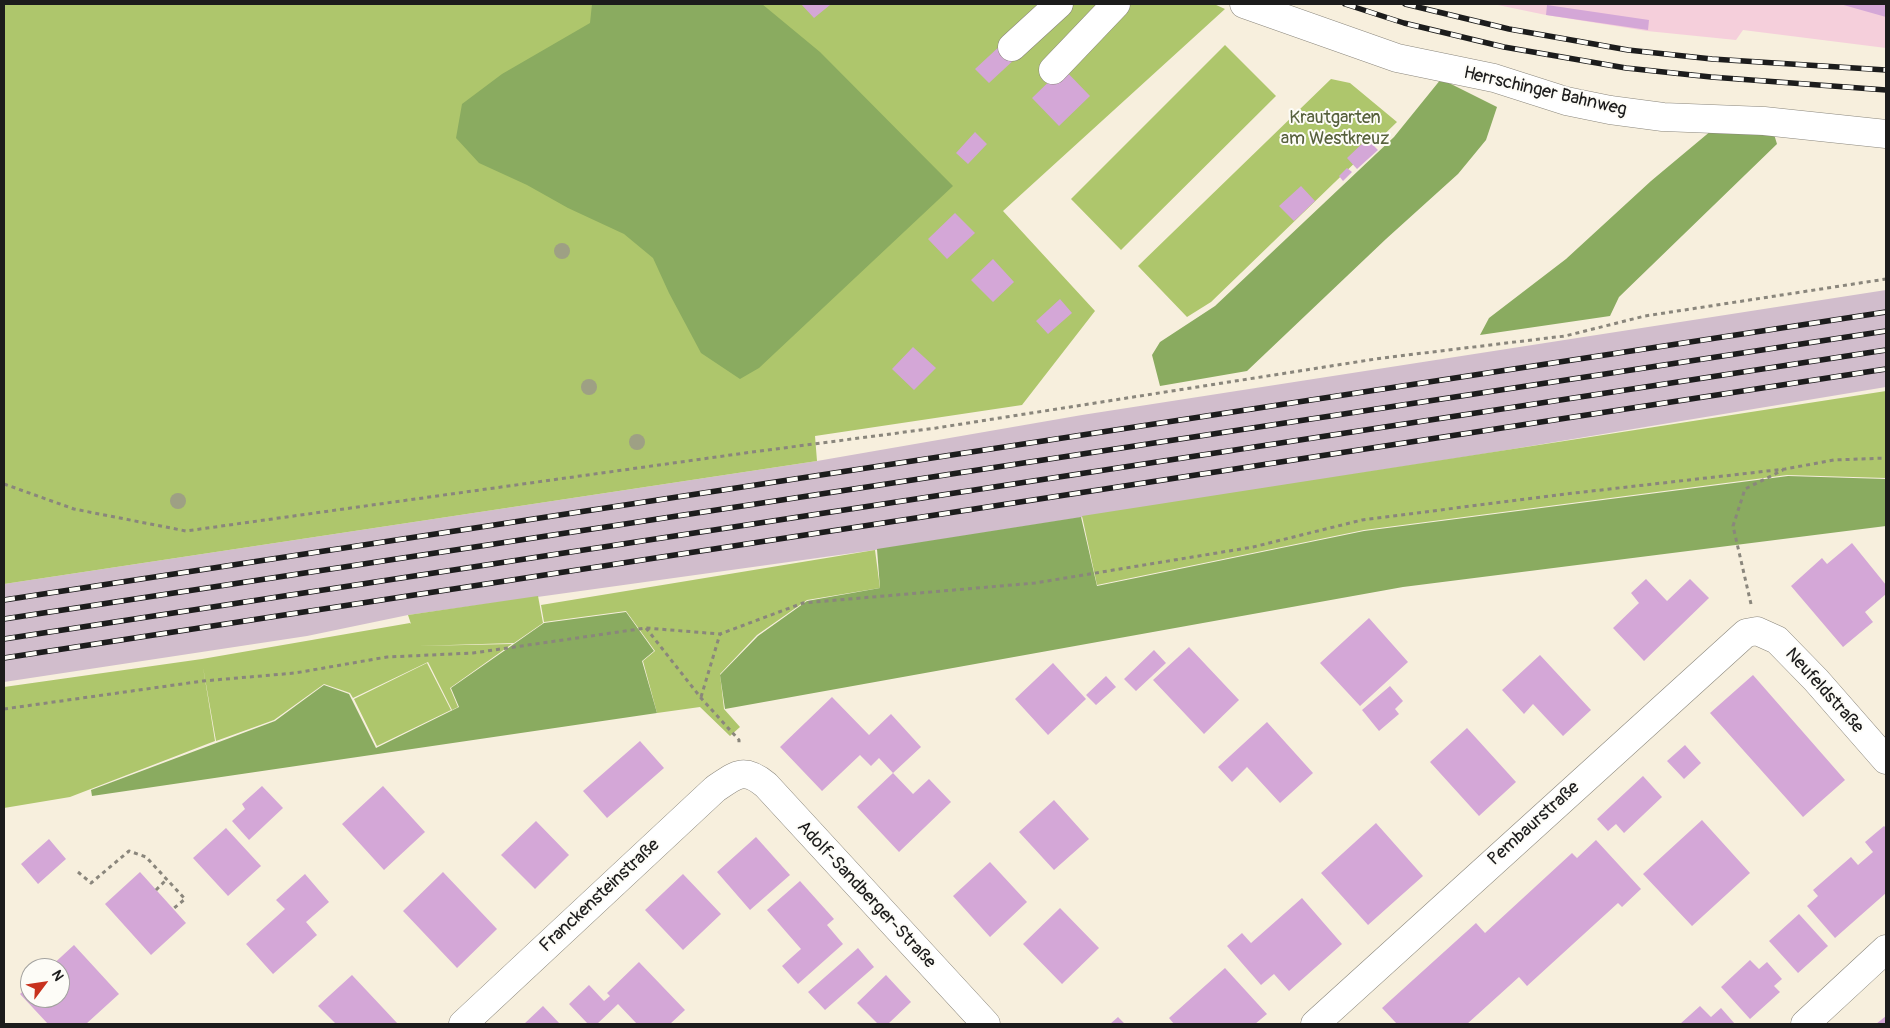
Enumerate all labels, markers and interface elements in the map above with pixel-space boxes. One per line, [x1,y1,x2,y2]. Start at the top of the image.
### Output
street label: Herrschinger Bahnweg [1461,63,1629,121]
park label: Krautgarten am Westkreuz [1281,107,1389,150]
street label: Neufeldstraße [1780,644,1868,738]
street label: Pembaurstraße [1484,777,1584,871]
street label: Adolf-Sandberger-Straße [792,817,940,973]
street label: Franckensteinstraße [536,835,664,957]
north arrow [20,958,70,1008]
text: N [48,967,67,984]

